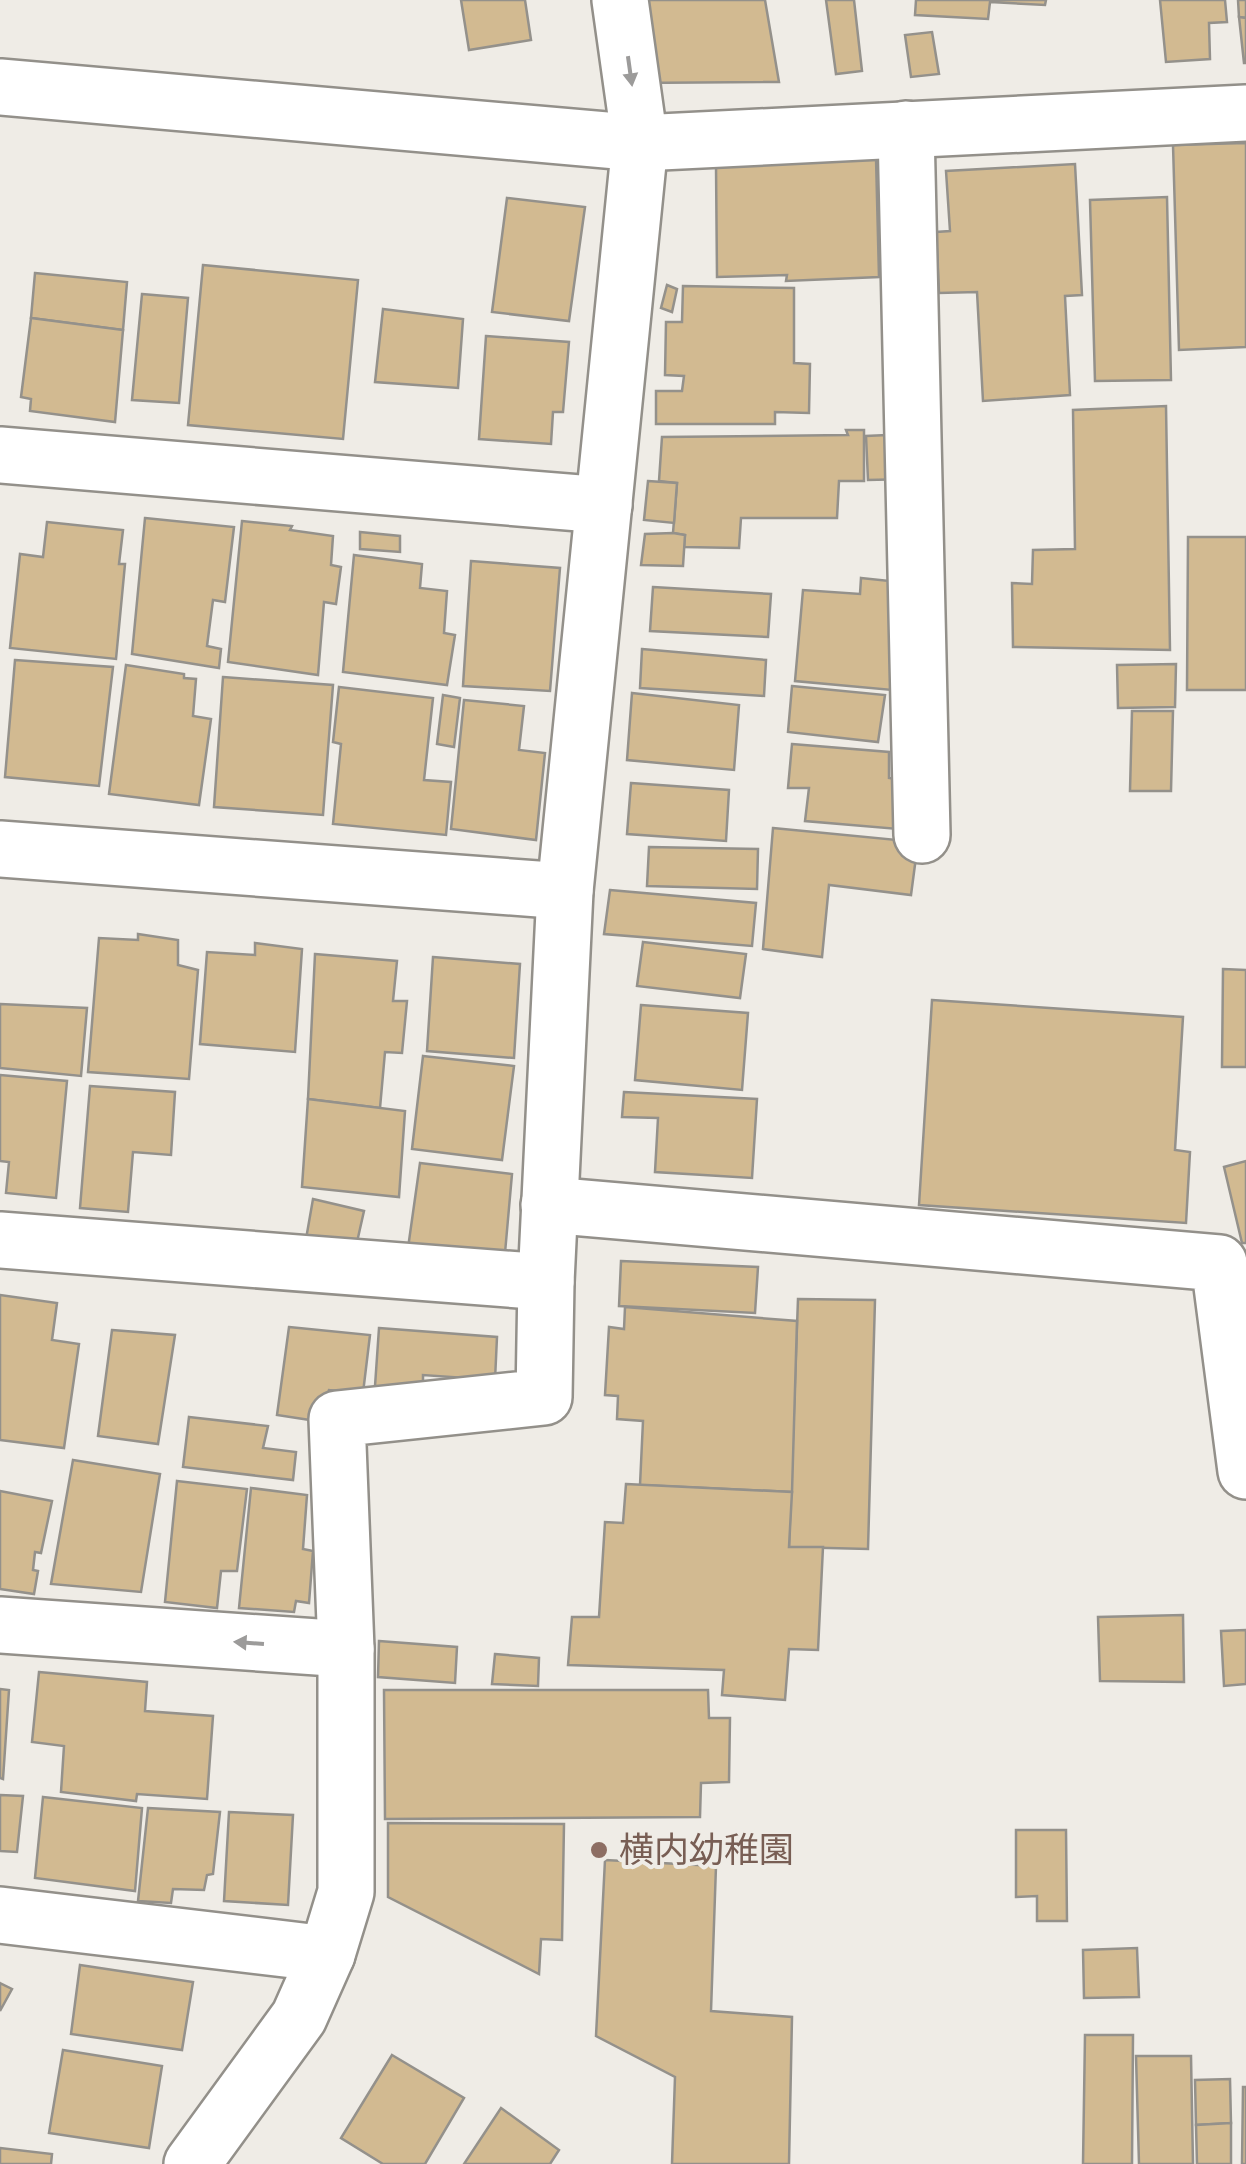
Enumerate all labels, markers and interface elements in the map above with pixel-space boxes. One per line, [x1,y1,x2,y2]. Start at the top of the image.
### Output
one-way arrow [623,56,639,88]
one-way arrow [232,1634,264,1650]
place label: 横内幼稚園 [619,1828,794,1871]
marker: 横内幼稚園 [588,1839,610,1861]

